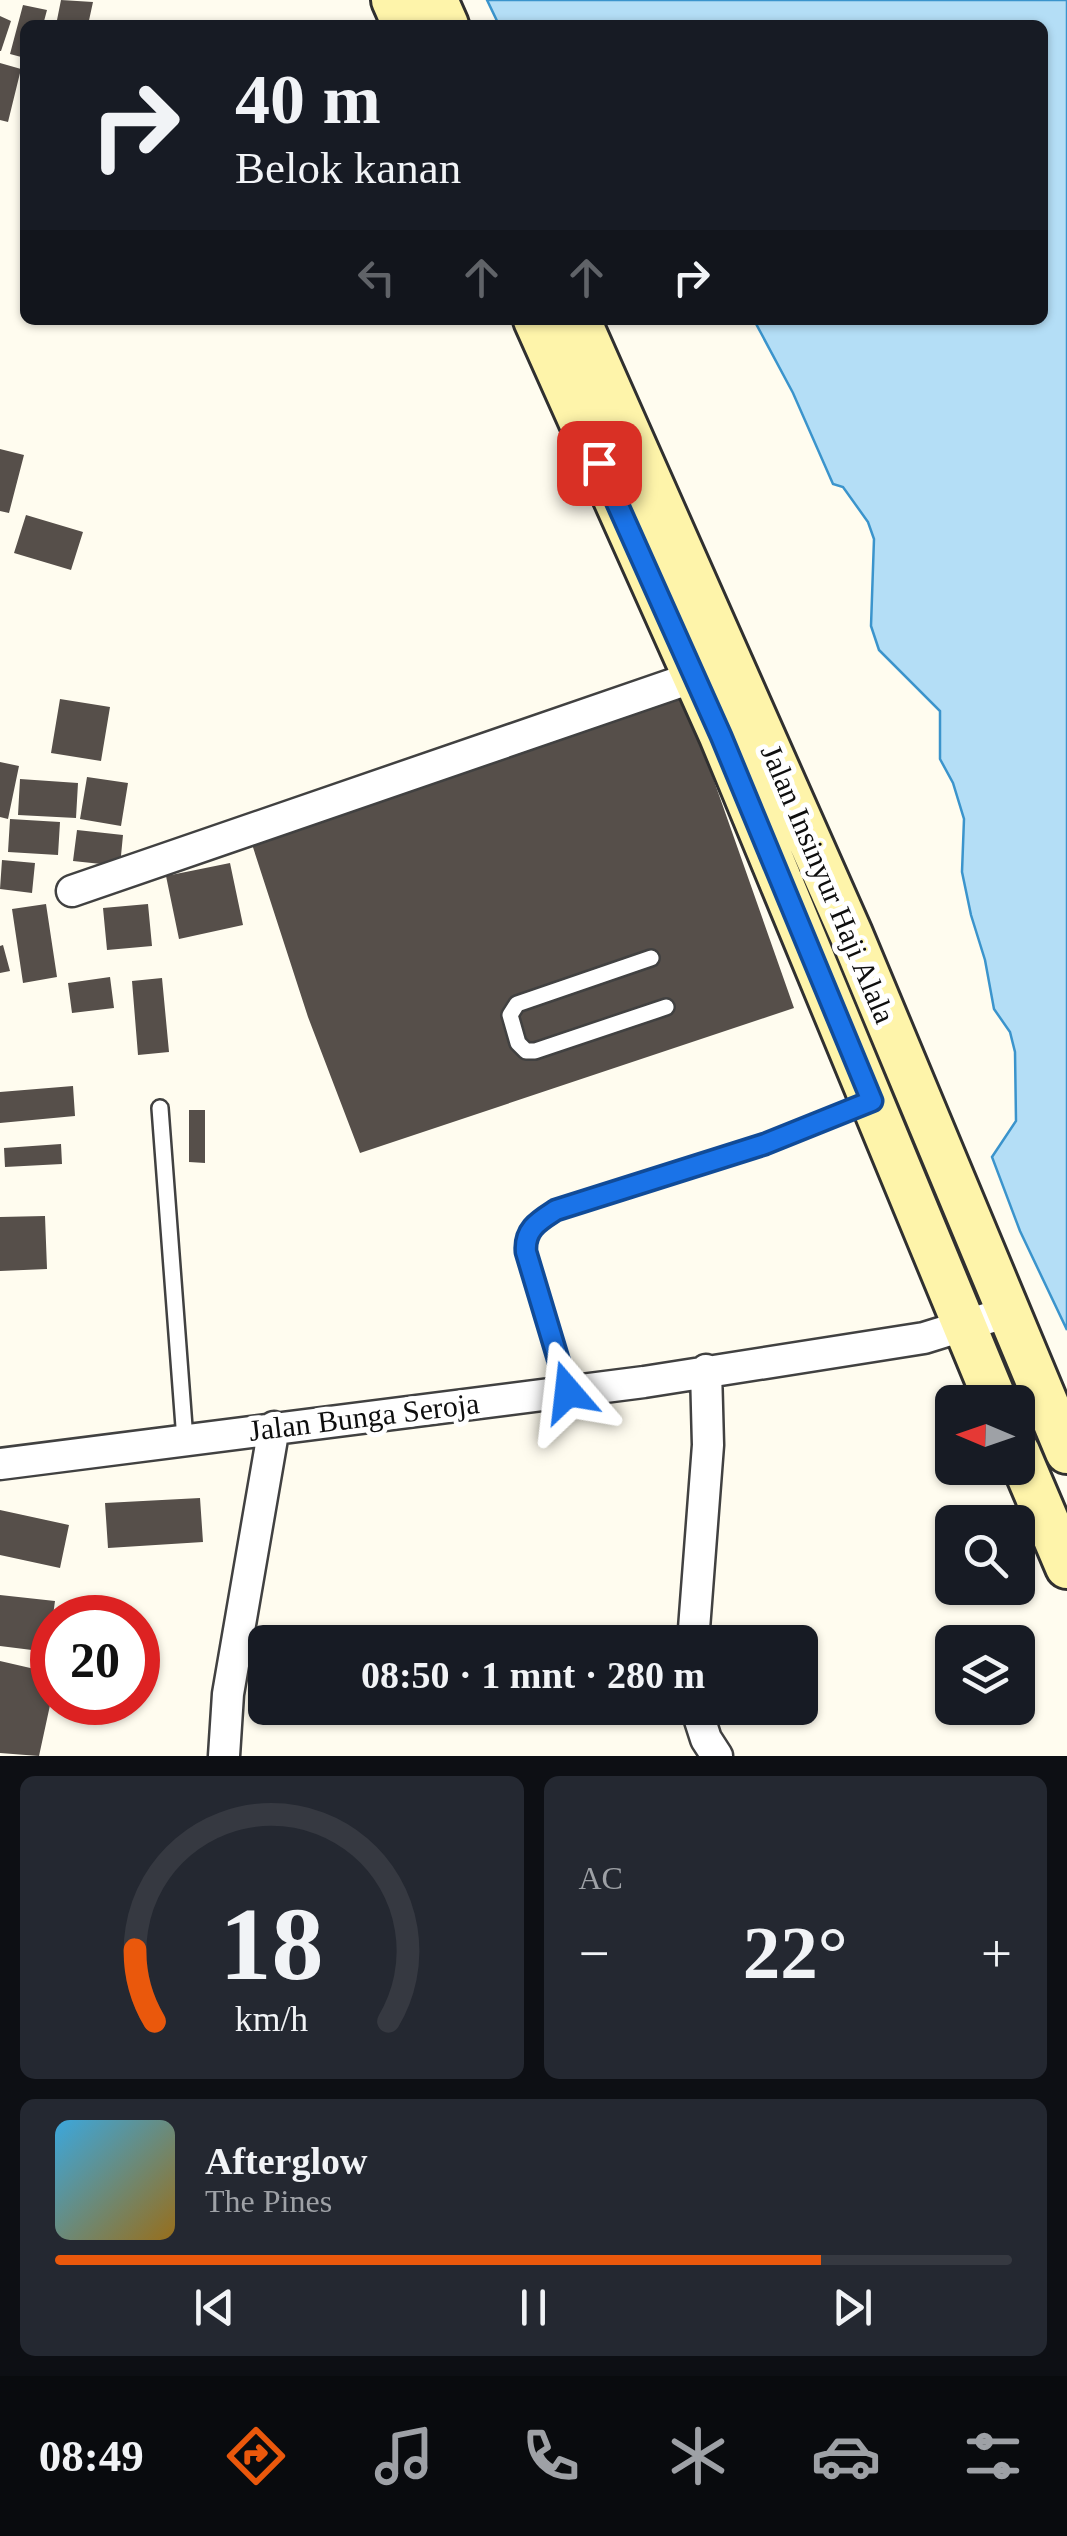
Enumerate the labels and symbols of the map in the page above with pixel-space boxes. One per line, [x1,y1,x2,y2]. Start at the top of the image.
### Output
pin [557,421,642,506]
street label: Jalan Insinyur Haji Alala [755,740,902,1028]
position arrow [516,1340,620,1444]
north arrow [935,1385,1035,1485]
street label: Jalan Bunga Seroja [247,1386,481,1447]
speed limit sign: 20 [30,1595,160,1725]

